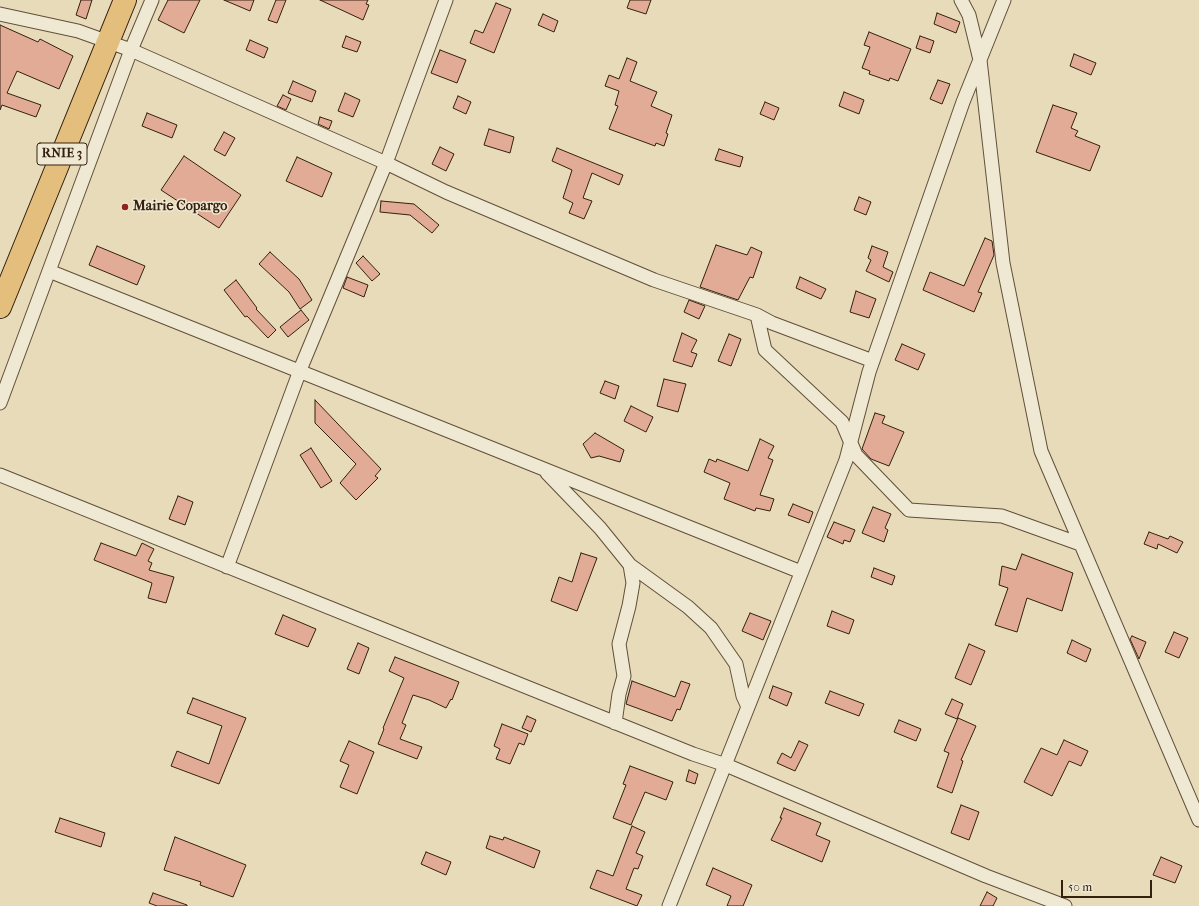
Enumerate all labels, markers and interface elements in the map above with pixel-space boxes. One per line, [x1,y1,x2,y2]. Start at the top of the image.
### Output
road number: RNIE 3 [37,143,87,165]
place label: Mairie Copargo [133,199,227,215]
marker: Mairie Copargo [120,202,130,212]
scale bar [1063,872,1154,898]
text: 50 m [1068,880,1092,894]

